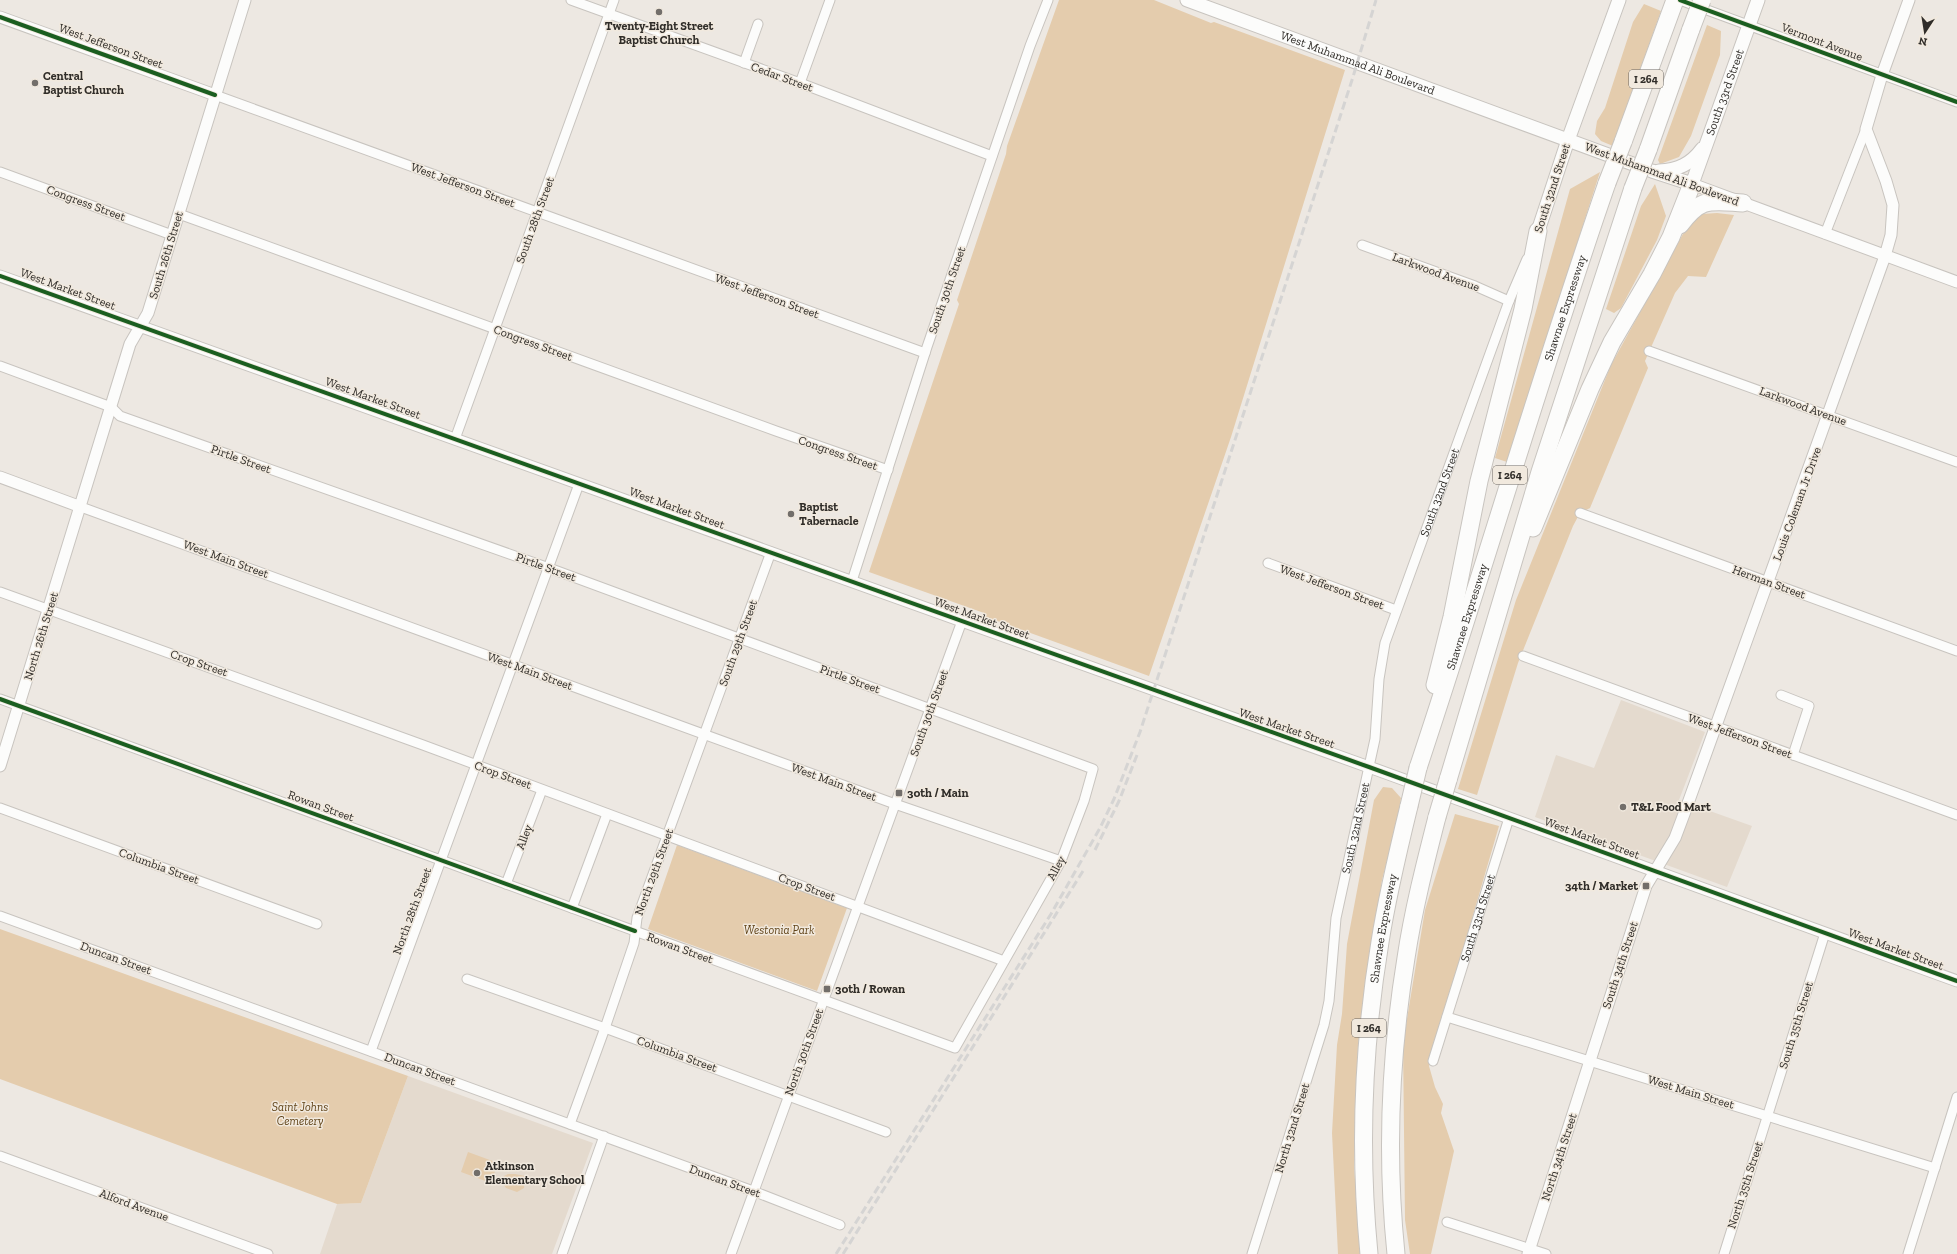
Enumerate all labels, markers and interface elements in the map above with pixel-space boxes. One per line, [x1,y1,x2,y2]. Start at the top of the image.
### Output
marker: Twenty-Eight Street Baptist Church [654,7,664,17]
north arrow [1905,12,1945,52]
place label: Twenty-Eight Street Baptist Church [605,19,714,47]
street label: Vermont Avenue [1778,20,1865,64]
street label: West Jefferson Street [57,21,166,72]
street label: West Muhammad Ali Boulevard [1279,28,1437,98]
text: N [1917,34,1928,49]
street label: South 33rd Street [1703,47,1747,137]
street label: Cedar Street [749,59,815,95]
place label: Central Baptist Church [43,69,124,97]
road number: I 264 [1629,70,1663,88]
marker: Central Baptist Church [30,78,40,88]
street label: West Muhammad Ali Boulevard [1583,140,1741,209]
street label: South 32nd Street [1531,141,1573,234]
street label: West Jefferson Street [409,160,518,211]
street label: South 28th Street [513,174,557,265]
street label: Congress Street [45,182,128,224]
street label: South 26th Street [146,209,186,301]
street label: South 30th Street [926,244,969,335]
street label: Larkwood Avenue [1390,250,1482,294]
street label: Shawnee Expressway [1541,252,1589,363]
street label: West Market Street [18,265,118,313]
street label: West Jefferson Street [713,271,822,322]
street label: Congress Street [492,322,575,364]
street label: West Market Street [323,374,423,422]
street label: Larkwood Avenue [1757,384,1849,428]
street label: Congress Street [797,433,880,473]
street label: Pirtle Street [209,442,273,477]
street label: Louis Coleman Jr Drive [1770,445,1824,563]
street label: South 32nd Street [1417,446,1462,538]
road number: I 264 [1493,466,1527,484]
street label: West Market Street [627,484,727,532]
place label: Baptist Tabernacle [799,500,859,528]
marker: Baptist Tabernacle [786,509,796,519]
street label: West Main Street [182,537,271,581]
street label: Pirtle Street [514,550,578,585]
street label: Shawnee Expressway [1444,561,1491,672]
street label: West Jefferson Street [1278,562,1387,613]
street label: Herman Street [1731,562,1808,602]
street label: North 26th Street [21,590,61,682]
street label: West Market Street [932,594,1032,642]
street label: South 29th Street [716,597,760,688]
street label: Crop Street [168,647,230,680]
street label: West Main Street [486,649,575,693]
street label: Pirtle Street [818,662,882,697]
street label: South 30th Street [907,667,951,758]
street label: West Market Street [1237,705,1337,751]
street label: West Jefferson Street [1686,711,1795,762]
street label: Crop Street [472,758,534,792]
street label: West Main Street [790,760,879,804]
street label: South 32nd Street [1339,781,1372,875]
place label: 30th / Main [907,786,969,800]
street label: Rowan Street [286,788,357,825]
marker: 30th / Main [894,788,904,798]
place label: T&L Food Mart [1631,800,1711,814]
marker: T&L Food Mart [1618,802,1628,812]
street label: West Market Street [1542,814,1642,862]
street label: Alley [513,822,535,852]
street label: North 29th Street [632,826,676,917]
street label: Columbia Street [117,845,201,887]
street label: Alley [1044,853,1069,883]
street label: North 28th Street [390,865,434,956]
street label: Crop Street [776,870,838,904]
street label: Shawnee Expressway [1367,872,1400,984]
street label: South 33rd Street [1458,872,1498,963]
place label: 34th / Market [1565,879,1638,893]
marker: 34th / Market [1641,881,1651,891]
street label: South 34th Street [1599,919,1641,1010]
park label: Westonia Park [744,923,815,937]
street label: West Market Street [1846,925,1946,973]
street label: Rowan Street [645,930,716,967]
street label: Duncan Street [79,939,154,978]
street label: South 35th Street [1776,979,1816,1070]
place label: 30th / Rowan [835,982,905,996]
marker: 30th / Rowan [822,984,832,994]
street label: North 30th Street [782,1006,826,1098]
road number: I 264 [1352,1019,1386,1037]
street label: Columbia Street [635,1033,719,1075]
street label: Duncan Street [383,1050,458,1089]
street label: West Main Street [1646,1072,1736,1112]
street label: North 32nd Street [1272,1081,1313,1175]
park label: Saint Johns Cemetery [272,1100,328,1128]
street label: North 34th Street [1538,1111,1580,1203]
street label: North 35th Street [1724,1139,1766,1230]
place label: Atkinson Elementary School [485,1159,585,1187]
street label: Duncan Street [688,1162,763,1201]
marker: Atkinson Elementary School [472,1168,482,1178]
street label: Alford Avenue [97,1186,171,1224]

